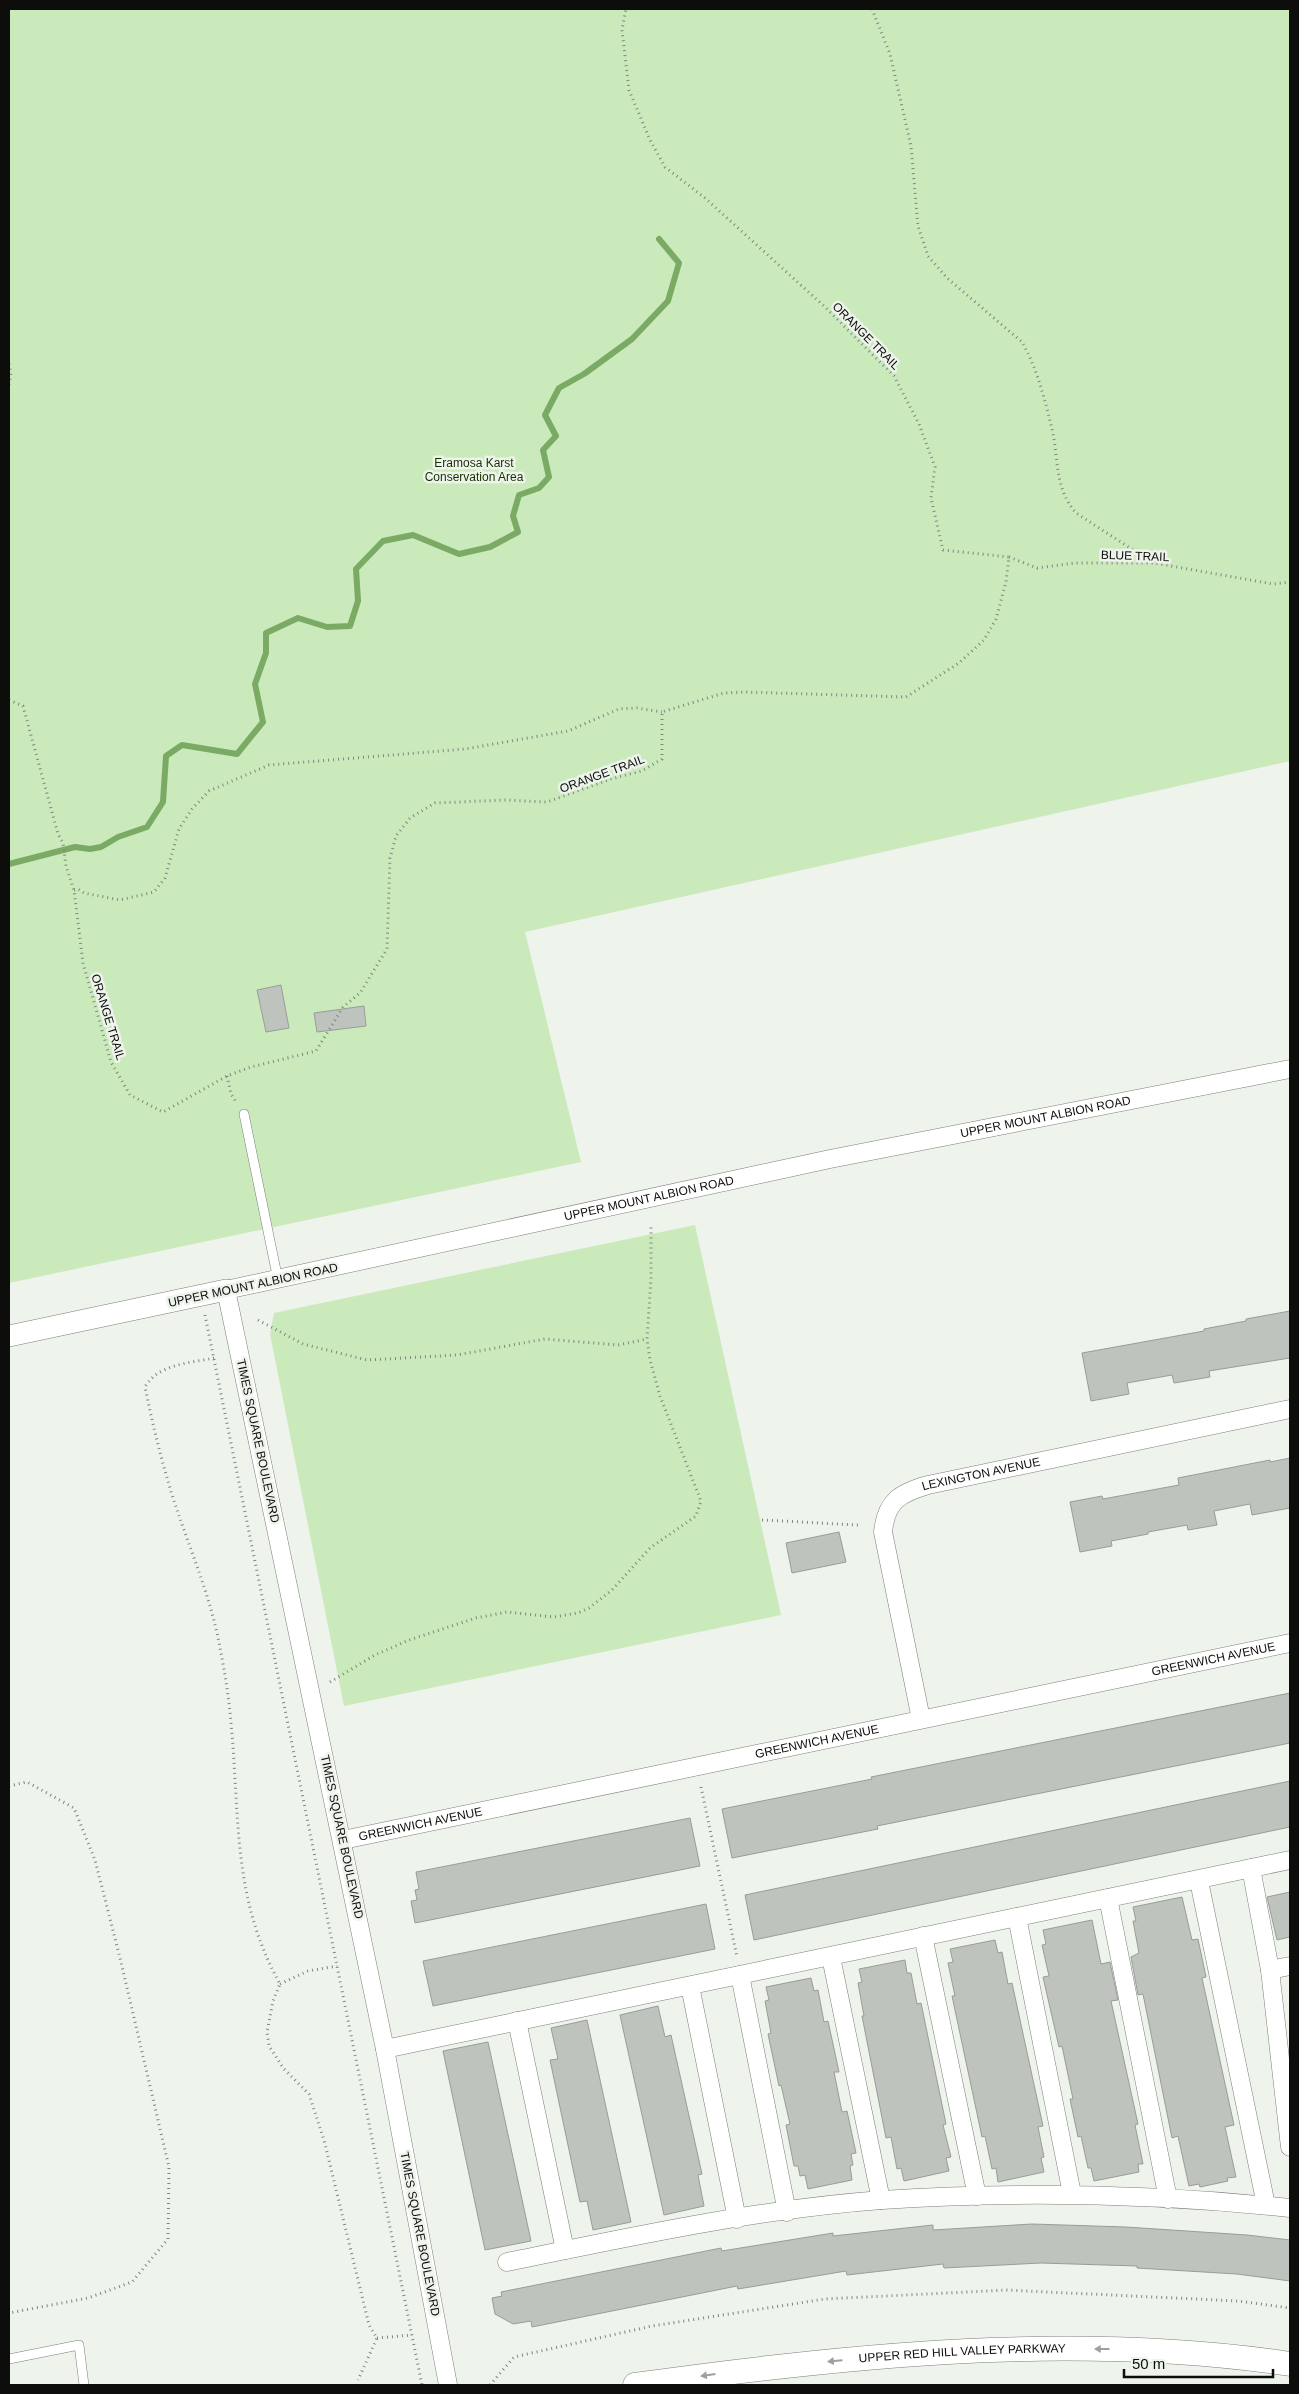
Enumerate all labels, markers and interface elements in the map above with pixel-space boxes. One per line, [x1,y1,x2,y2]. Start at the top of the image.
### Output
street label: ORANGE TRAIL [830,300,903,373]
park label: Eramosa Karst Conservation Area [425,456,524,484]
street label: BLUE TRAIL [1101,548,1170,564]
street label: ORANGE TRAIL [558,752,647,796]
street label: ORANGE TRAIL [88,972,128,1062]
street label: UPPER MOUNT ALBION ROAD [959,1093,1132,1140]
street label: UPPER MOUNT ALBION ROAD [563,1173,735,1224]
street label: UPPER MOUNT ALBION ROAD [167,1260,339,1310]
street label: TIMES SQUARE BOULEVARD [234,1358,282,1525]
street label: LEXINGTON AVENUE [920,1455,1041,1493]
street label: GREENWICH AVENUE [1150,1639,1276,1679]
street label: GREENWICH AVENUE [754,1722,880,1761]
street label: TIMES SQUARE BOULEVARD [318,1754,366,1921]
street label: GREENWICH AVENUE [357,1804,483,1844]
street label: TIMES SQUARE BOULEVARD [397,2151,443,2318]
street label: UPPER RED HILL VALLEY PARKWAY [858,2342,1066,2366]
one-way arrow [1094,2345,1110,2353]
scale bar [1124,2346,1273,2378]
text: 50 m [1132,2355,1165,2372]
one-way arrow [827,2357,843,2365]
one-way arrow [700,2371,716,2379]

